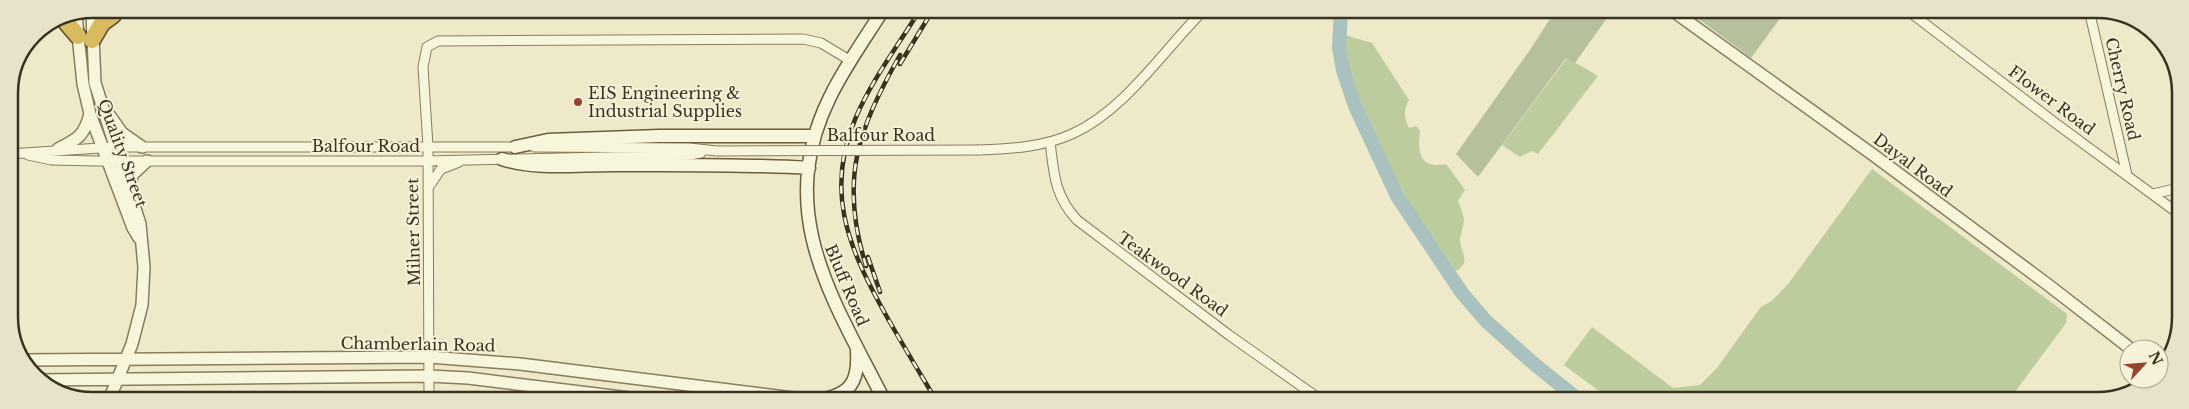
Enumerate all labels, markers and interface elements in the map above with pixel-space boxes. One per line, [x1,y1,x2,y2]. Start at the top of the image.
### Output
street label: Cherry Road [2101,36,2145,143]
street label: Flower Road [2005,61,2099,139]
place label: EIS Engineering & Industrial Supplies [588,83,742,121]
street label: Quality Street [94,96,152,210]
marker: EIS Engineering & Industrial Supplies [572,96,584,108]
street label: Balfour Road [827,125,935,145]
street label: Dayal Road [1870,129,1957,201]
street label: Balfour Road [312,136,420,156]
street label: Milner Street [402,178,424,286]
street label: Teakwood Road [1114,227,1232,321]
street label: Bluff Road [821,241,873,329]
street label: Chamberlain Road [340,333,496,355]
north arrow [2119,339,2169,389]
text: N [2145,348,2167,368]

